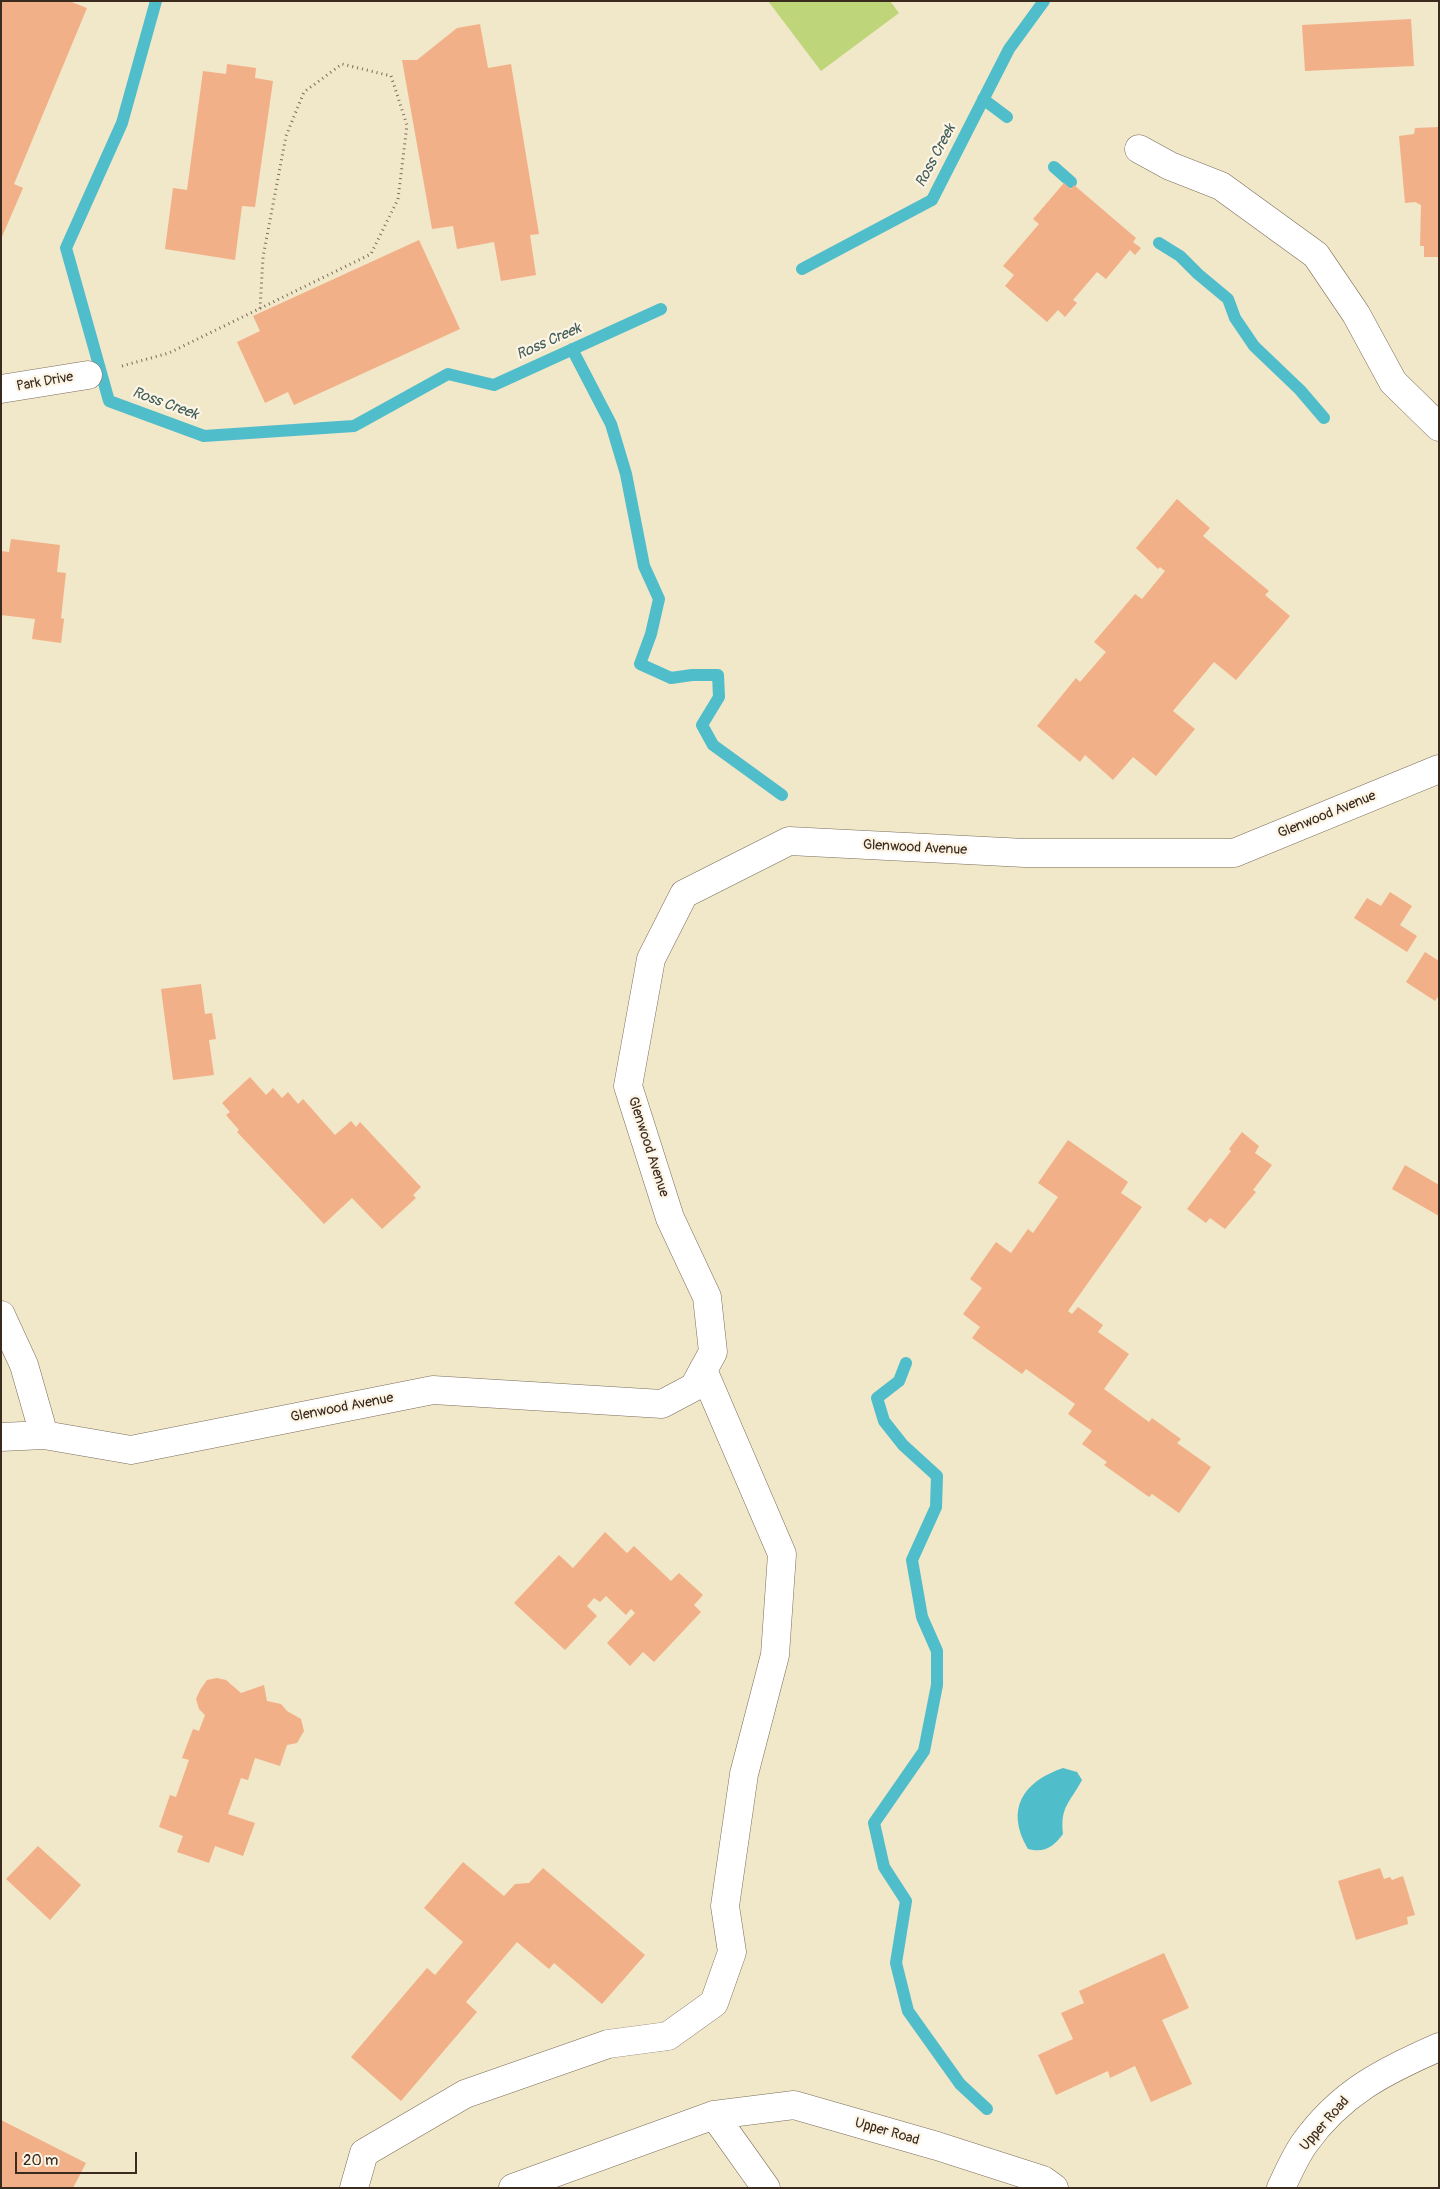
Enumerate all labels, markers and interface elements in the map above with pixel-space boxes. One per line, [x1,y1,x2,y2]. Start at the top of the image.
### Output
water label: Ross Creek [912,121,960,191]
water label: Ross Creek [514,320,584,364]
street label: Park Drive [15,369,75,395]
water label: Ross Creek [130,384,200,424]
street label: Glenwood Avenue [1275,788,1379,842]
street label: Glenwood Avenue [862,837,968,859]
street label: Glenwood Avenue [624,1095,672,1199]
street label: Glenwood Avenue [289,1390,395,1426]
street label: Upper Road [1297,2093,1353,2155]
street label: Upper Road [853,2115,921,2149]
scale bar [18,2142,140,2174]
text: 20 m [23,2151,58,2170]

